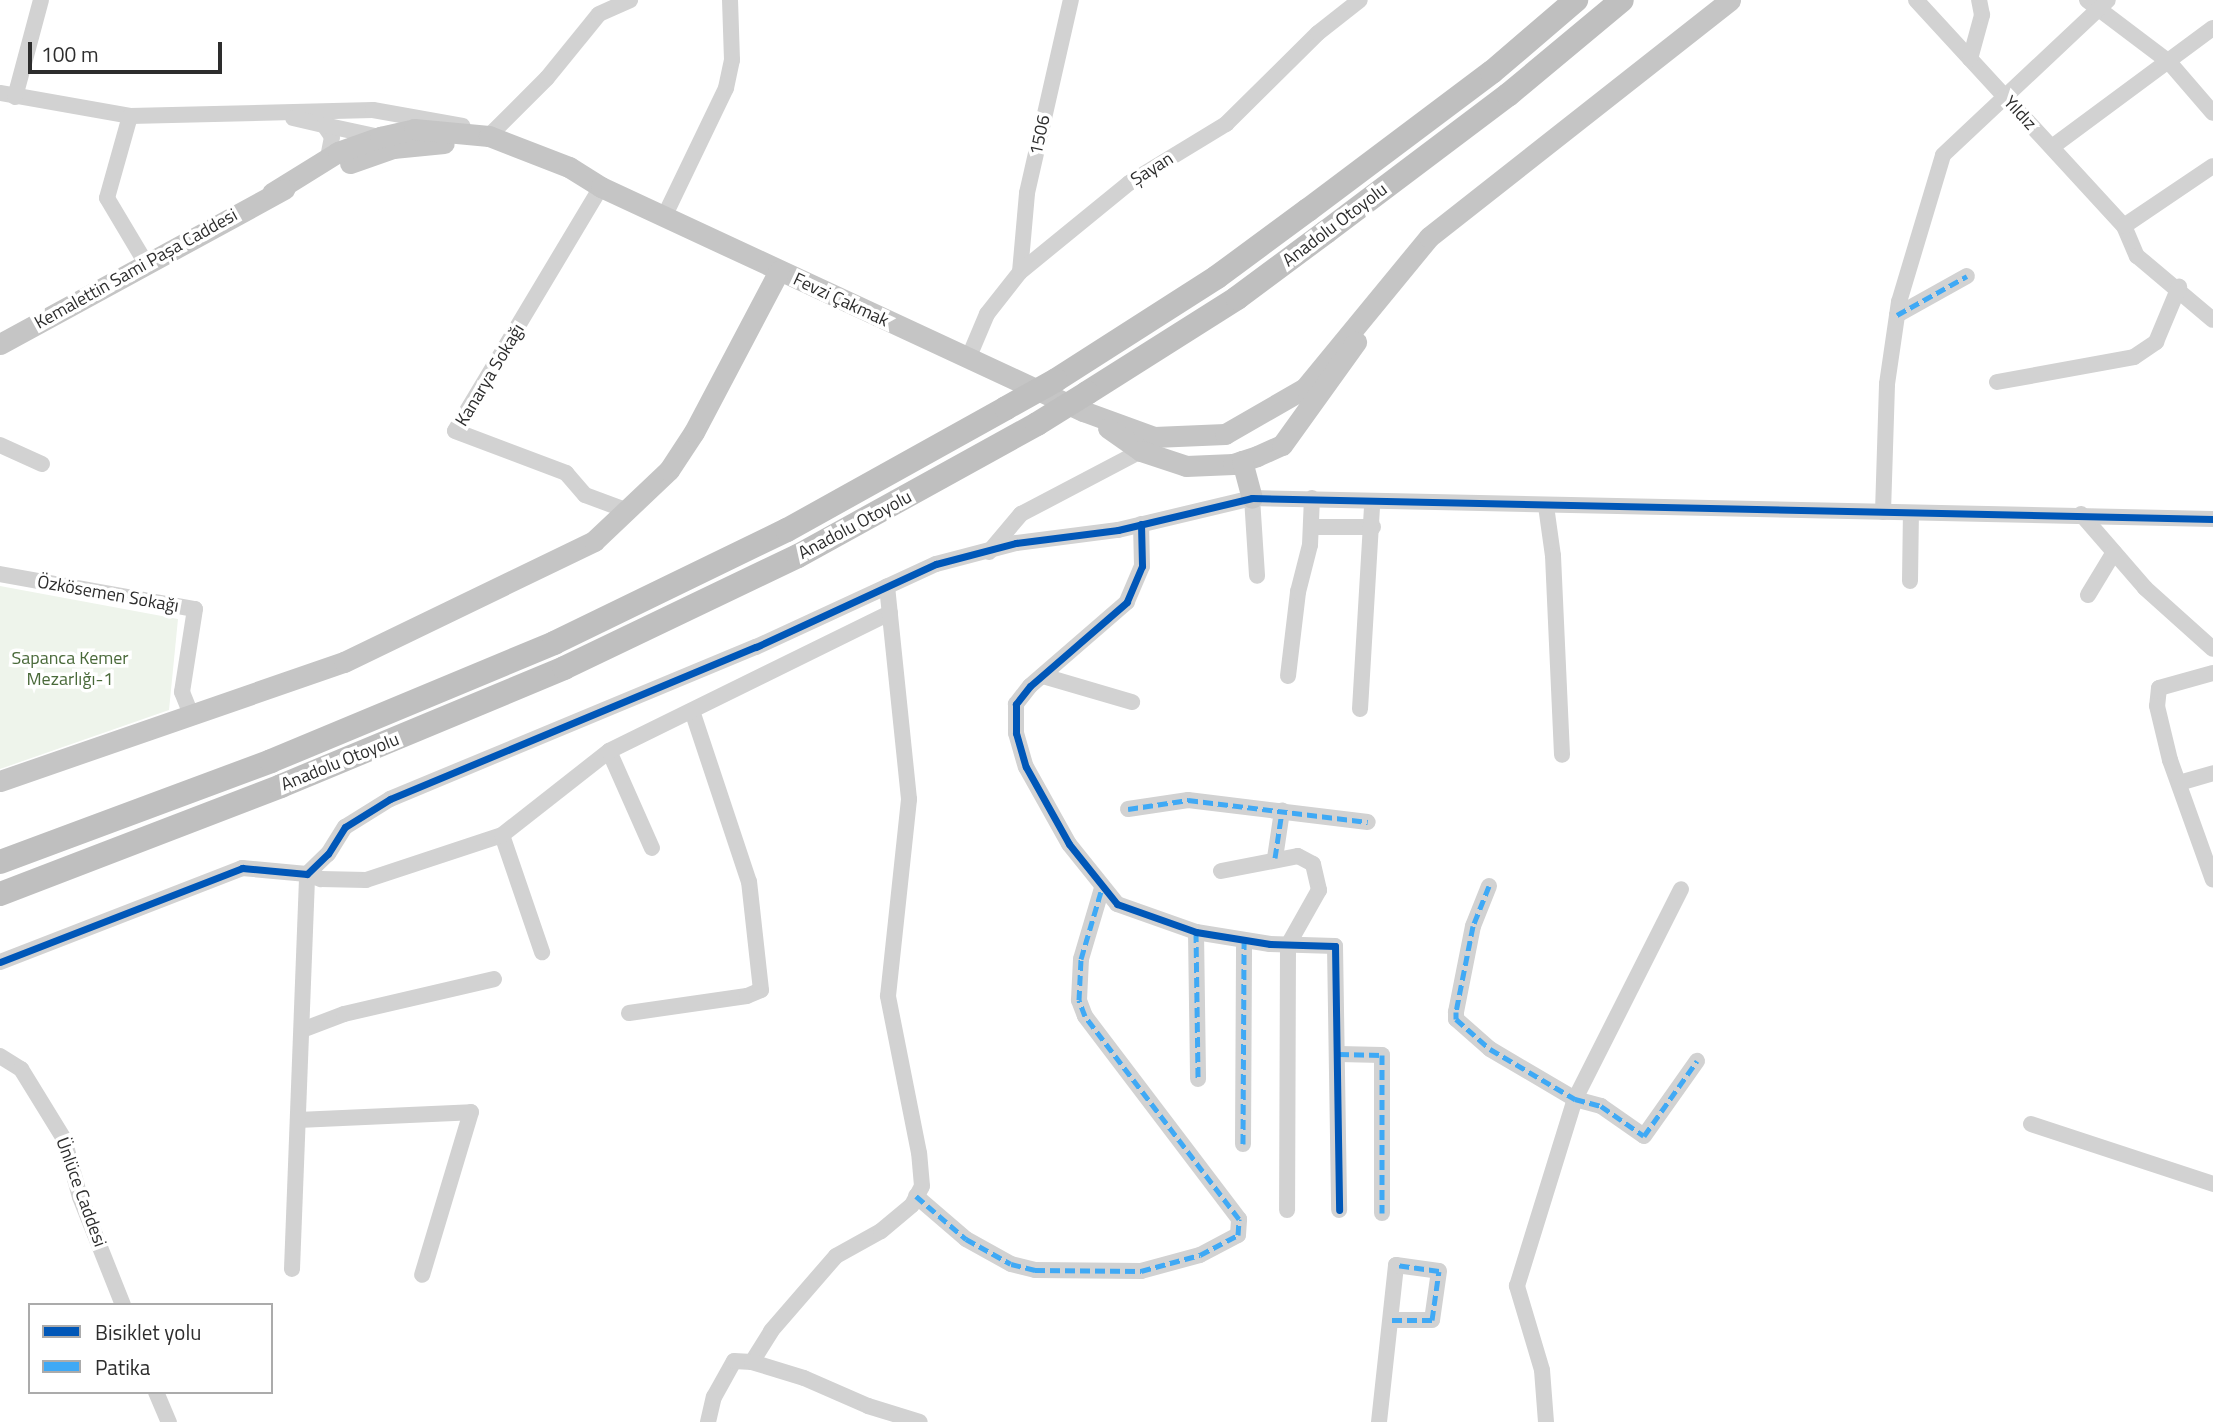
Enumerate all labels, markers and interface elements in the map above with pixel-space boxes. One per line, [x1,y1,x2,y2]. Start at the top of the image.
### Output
scale bar [32,28,226,72]
text: 100 m [41,38,98,70]
street label: Yıldız [1999,92,2041,134]
street label: 1506 [1025,113,1055,157]
street label: Şayan [1127,148,1177,190]
street label: Anadolu Otoyolu [1278,179,1392,271]
street label: Kemalettin Sami Paşa Caddesi [31,204,241,334]
street label: Fevzi Çakmak [790,268,892,332]
street label: Kanarya Sokağı [451,320,529,430]
street label: Anadolu Otoyolu [795,486,915,564]
street label: Özkösemen Sokağı [36,571,180,617]
park label: Sapanca Kemer Mezarlığı-1 [11,648,129,690]
street label: Anadolu Otoyolu [278,729,402,795]
street label: Ünlüce Caddesi [51,1134,111,1250]
legend [28,1303,273,1394]
text: Bisiklet yolu [95,1316,201,1348]
text: Patika [95,1351,150,1383]

